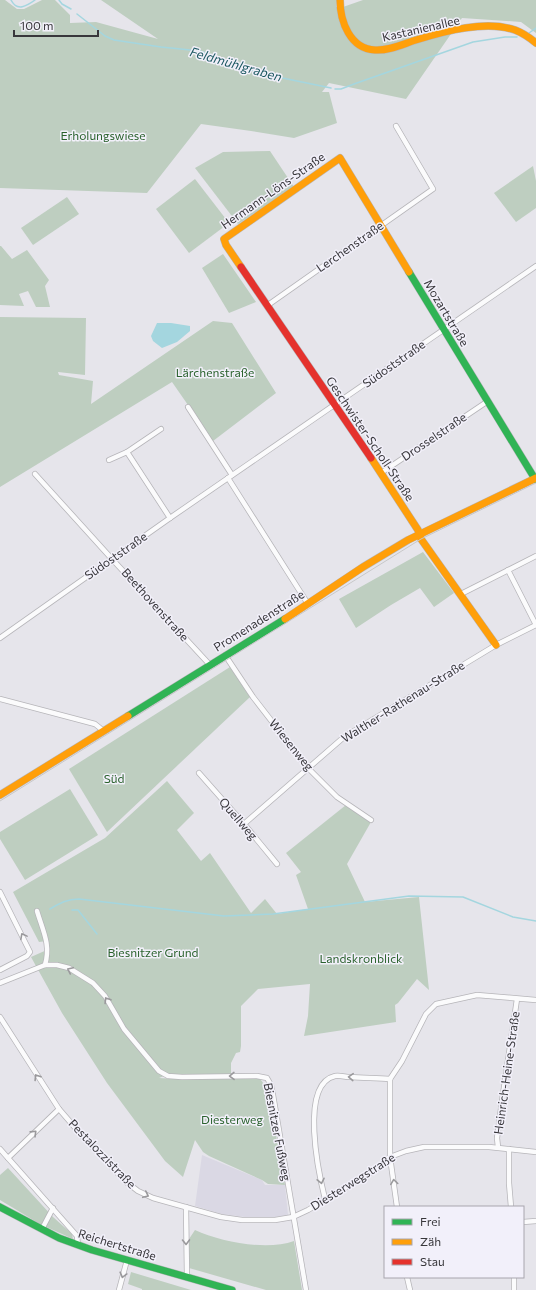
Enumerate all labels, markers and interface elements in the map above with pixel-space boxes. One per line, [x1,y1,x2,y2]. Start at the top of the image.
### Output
scale bar [14,12,98,38]
street label: Kastanienallee [381,12,461,44]
text: 100 m [20,18,54,32]
water label: Feldmühlgraben [188,43,284,85]
park label: Erholungswiese [60,128,146,142]
street label: Hermann-Löns-Straße [218,149,327,231]
street label: Lerchenstraße [313,218,386,274]
street label: Mozartstraße [421,277,472,348]
street label: Südoststraße [360,337,427,390]
park label: Lärchenstraße [176,365,254,379]
street label: Geschwister-Scholl-Straße [324,374,418,503]
street label: Drosselstraße [398,409,469,463]
street label: Südoststraße [82,529,149,582]
street label: Beethovenstraße [119,565,192,644]
street label: Promenadenstraße [211,587,306,654]
street label: Walther-Rathenau-Straße [338,657,467,745]
street label: Wiesenweg [267,716,317,773]
park label: Süd [104,771,124,785]
street label: Quellweg [217,794,261,843]
one-way arrow [21,933,28,941]
park label: Biesnitzer Grund [108,945,199,959]
park label: Landskronblick [319,951,403,965]
one-way arrow [67,967,75,975]
one-way arrow [104,997,111,1004]
street label: Heinrich-Heine-Straße [490,1010,522,1135]
one-way arrow [229,1072,235,1080]
one-way arrow [348,1073,354,1082]
one-way arrow [35,1074,42,1081]
street label: Biesnitzer Fußweg [262,1082,294,1183]
park label: Diesterweg [201,1112,263,1126]
street label: Pestalozzistraße [66,1116,139,1191]
one-way arrow [29,1131,36,1138]
street label: Diesterwegstraße [308,1150,397,1213]
one-way arrow [316,1178,325,1184]
one-way arrow [390,1179,399,1185]
one-way arrow [142,1190,149,1198]
legend [384,1206,524,1278]
text: Frei [420,1214,441,1228]
street label: Reichertstraße [77,1226,158,1263]
text: Zäh [420,1234,441,1248]
one-way arrow [182,1239,191,1245]
text: Stau [420,1254,445,1268]
one-way arrow [119,1272,127,1278]

